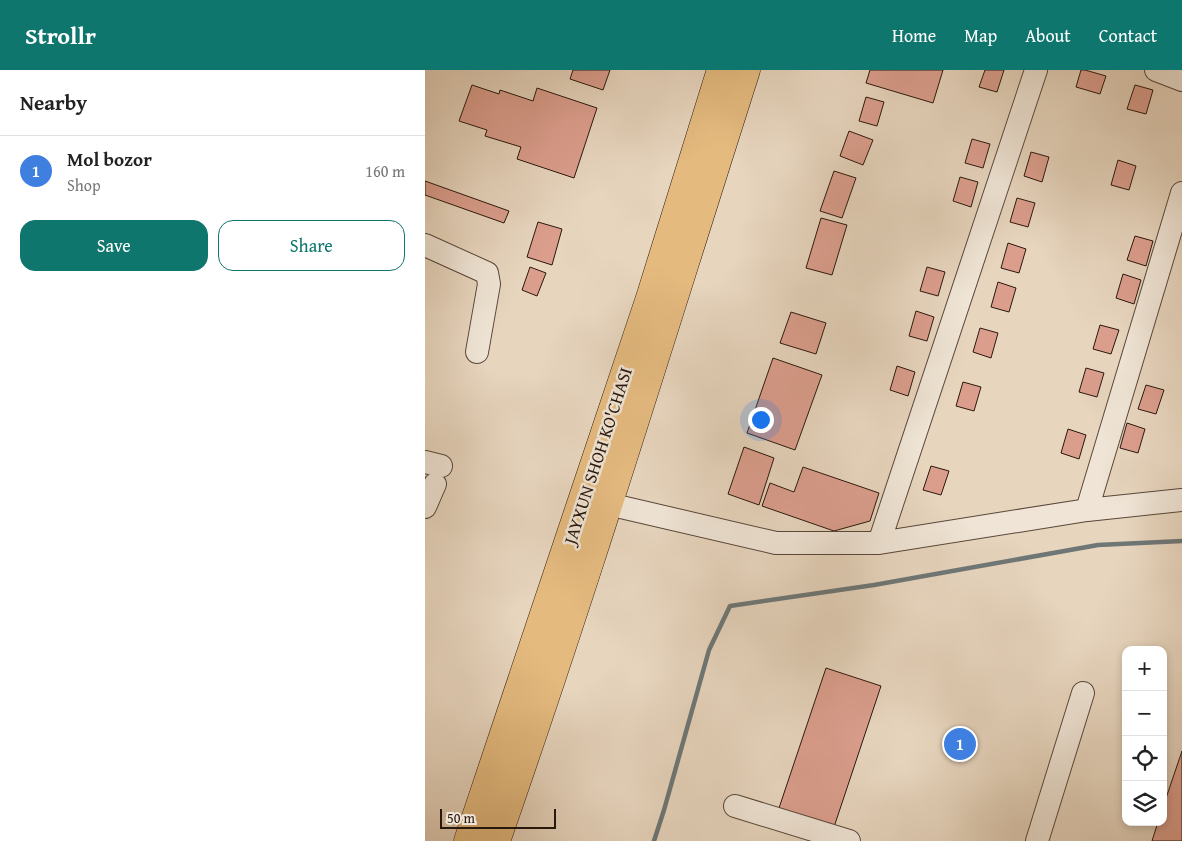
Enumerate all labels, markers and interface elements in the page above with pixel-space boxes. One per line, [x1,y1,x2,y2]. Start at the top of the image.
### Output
text: Strollr [25,18,96,53]
text: Home [892,22,936,49]
text: Map [964,22,997,49]
text: About [1025,22,1071,49]
text: Contact [1099,22,1157,49]
text: Nearby [20,87,87,118]
text: Mol bozor [67,145,152,173]
text: 1 [32,159,40,183]
text: 160 m [365,159,405,183]
text: Shop [67,173,101,197]
button: Save [20,220,208,271]
button: Share [218,220,405,271]
street label: JAYXUN SHOH KO'CHASI [556,364,639,550]
your location [748,407,774,433]
map controls [1122,646,1167,826]
button: + [1122,646,1167,691]
button: − [1122,691,1167,736]
pin: 1 [944,725,976,763]
button: locate [1122,736,1167,781]
button: layers [1122,781,1167,826]
scale bar [440,806,556,829]
text: 50 m [447,808,475,828]

